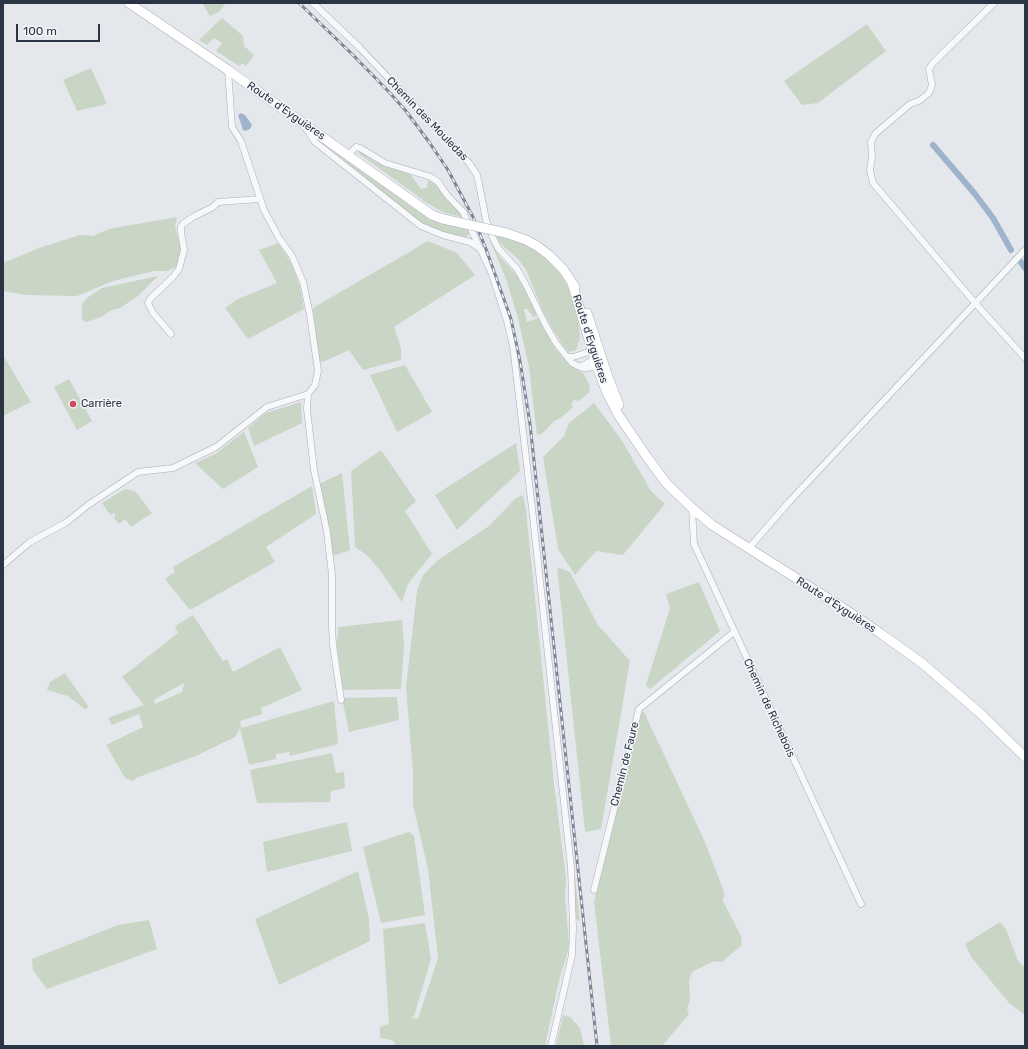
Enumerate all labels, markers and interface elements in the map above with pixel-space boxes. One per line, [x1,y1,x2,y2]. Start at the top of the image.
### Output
scale bar [18,16,102,42]
text: 100 m [23,24,57,38]
street label: Chemin des Mouledas [383,74,471,164]
street label: Route d'Eyguières [244,79,328,143]
street label: Route d'Eyguières [569,293,611,385]
place label: Carrière [81,397,122,411]
marker: Carrière [68,399,78,409]
street label: Route d'Eyguières [794,574,878,636]
street label: Chemin de Richebois [740,657,798,759]
street label: Chemin de Faure [608,720,642,808]

